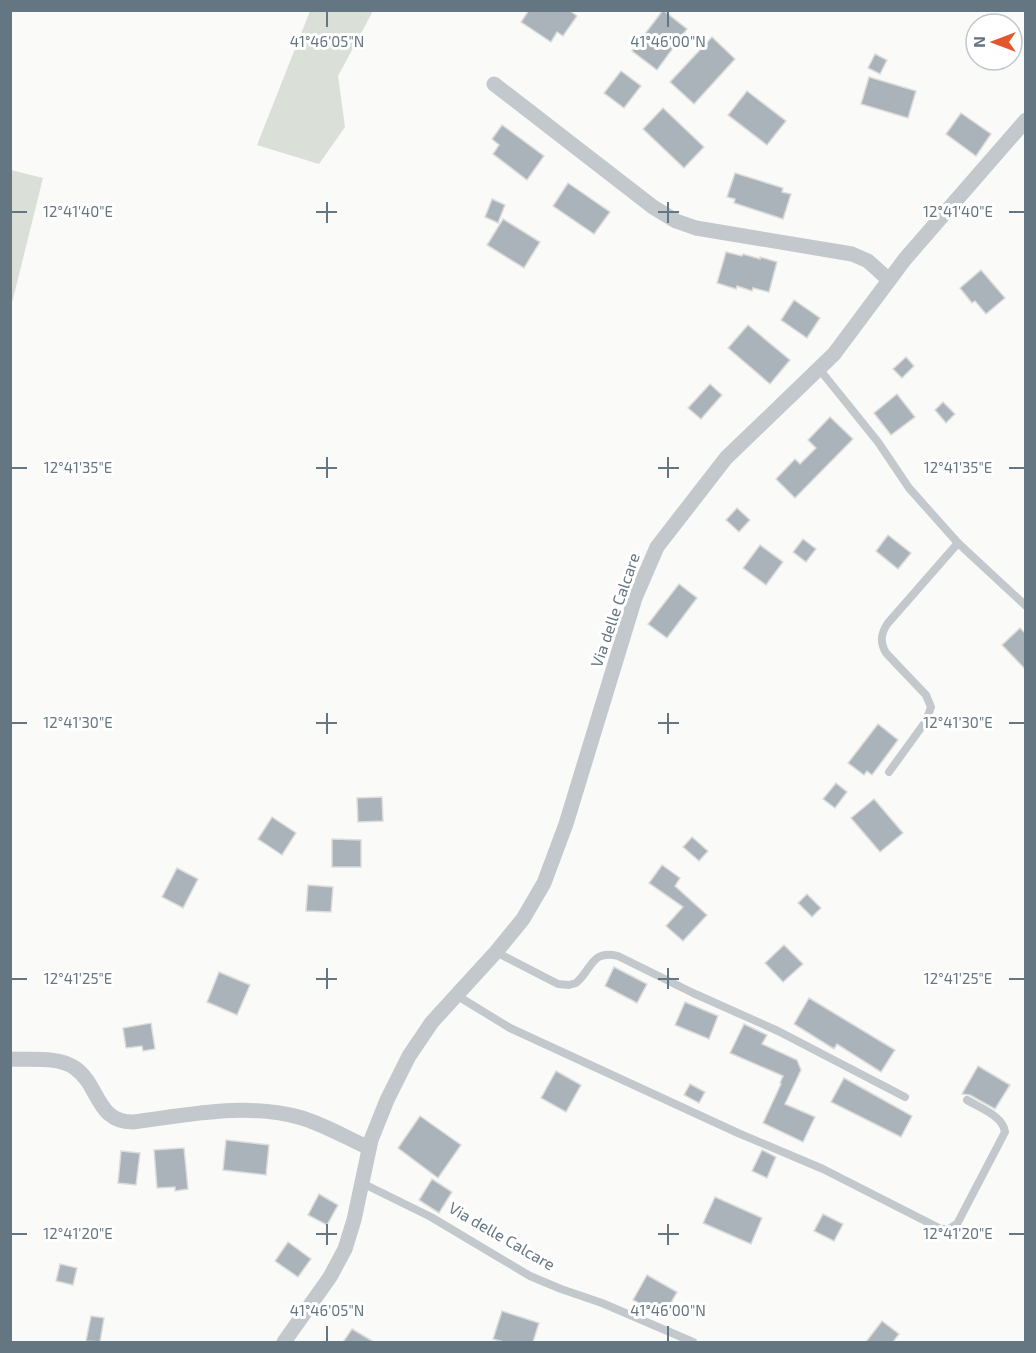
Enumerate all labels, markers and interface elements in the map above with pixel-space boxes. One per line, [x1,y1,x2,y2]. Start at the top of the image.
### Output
north arrow [964,12,1024,72]
text: 41°46'05"N [290,32,364,50]
text: 41°46'00"N [630,32,706,50]
text: N [969,36,988,48]
text: 12°41'40"E [43,202,113,220]
text: 12°41'40"E [923,202,993,220]
text: 12°41'35"E [44,458,112,476]
text: 12°41'35"E [924,458,992,476]
street label: Via delle Calcare [586,550,643,669]
text: 12°41'30"E [43,713,113,731]
text: 12°41'30"E [923,713,993,731]
text: 12°41'25"E [44,969,112,987]
text: 12°41'25"E [924,969,992,987]
street label: Via delle Calcare [446,1197,559,1274]
text: 12°41'20"E [43,1224,113,1242]
text: 12°41'20"E [923,1224,993,1242]
text: 41°46'05"N [290,1301,364,1319]
text: 41°46'00"N [630,1301,706,1319]

